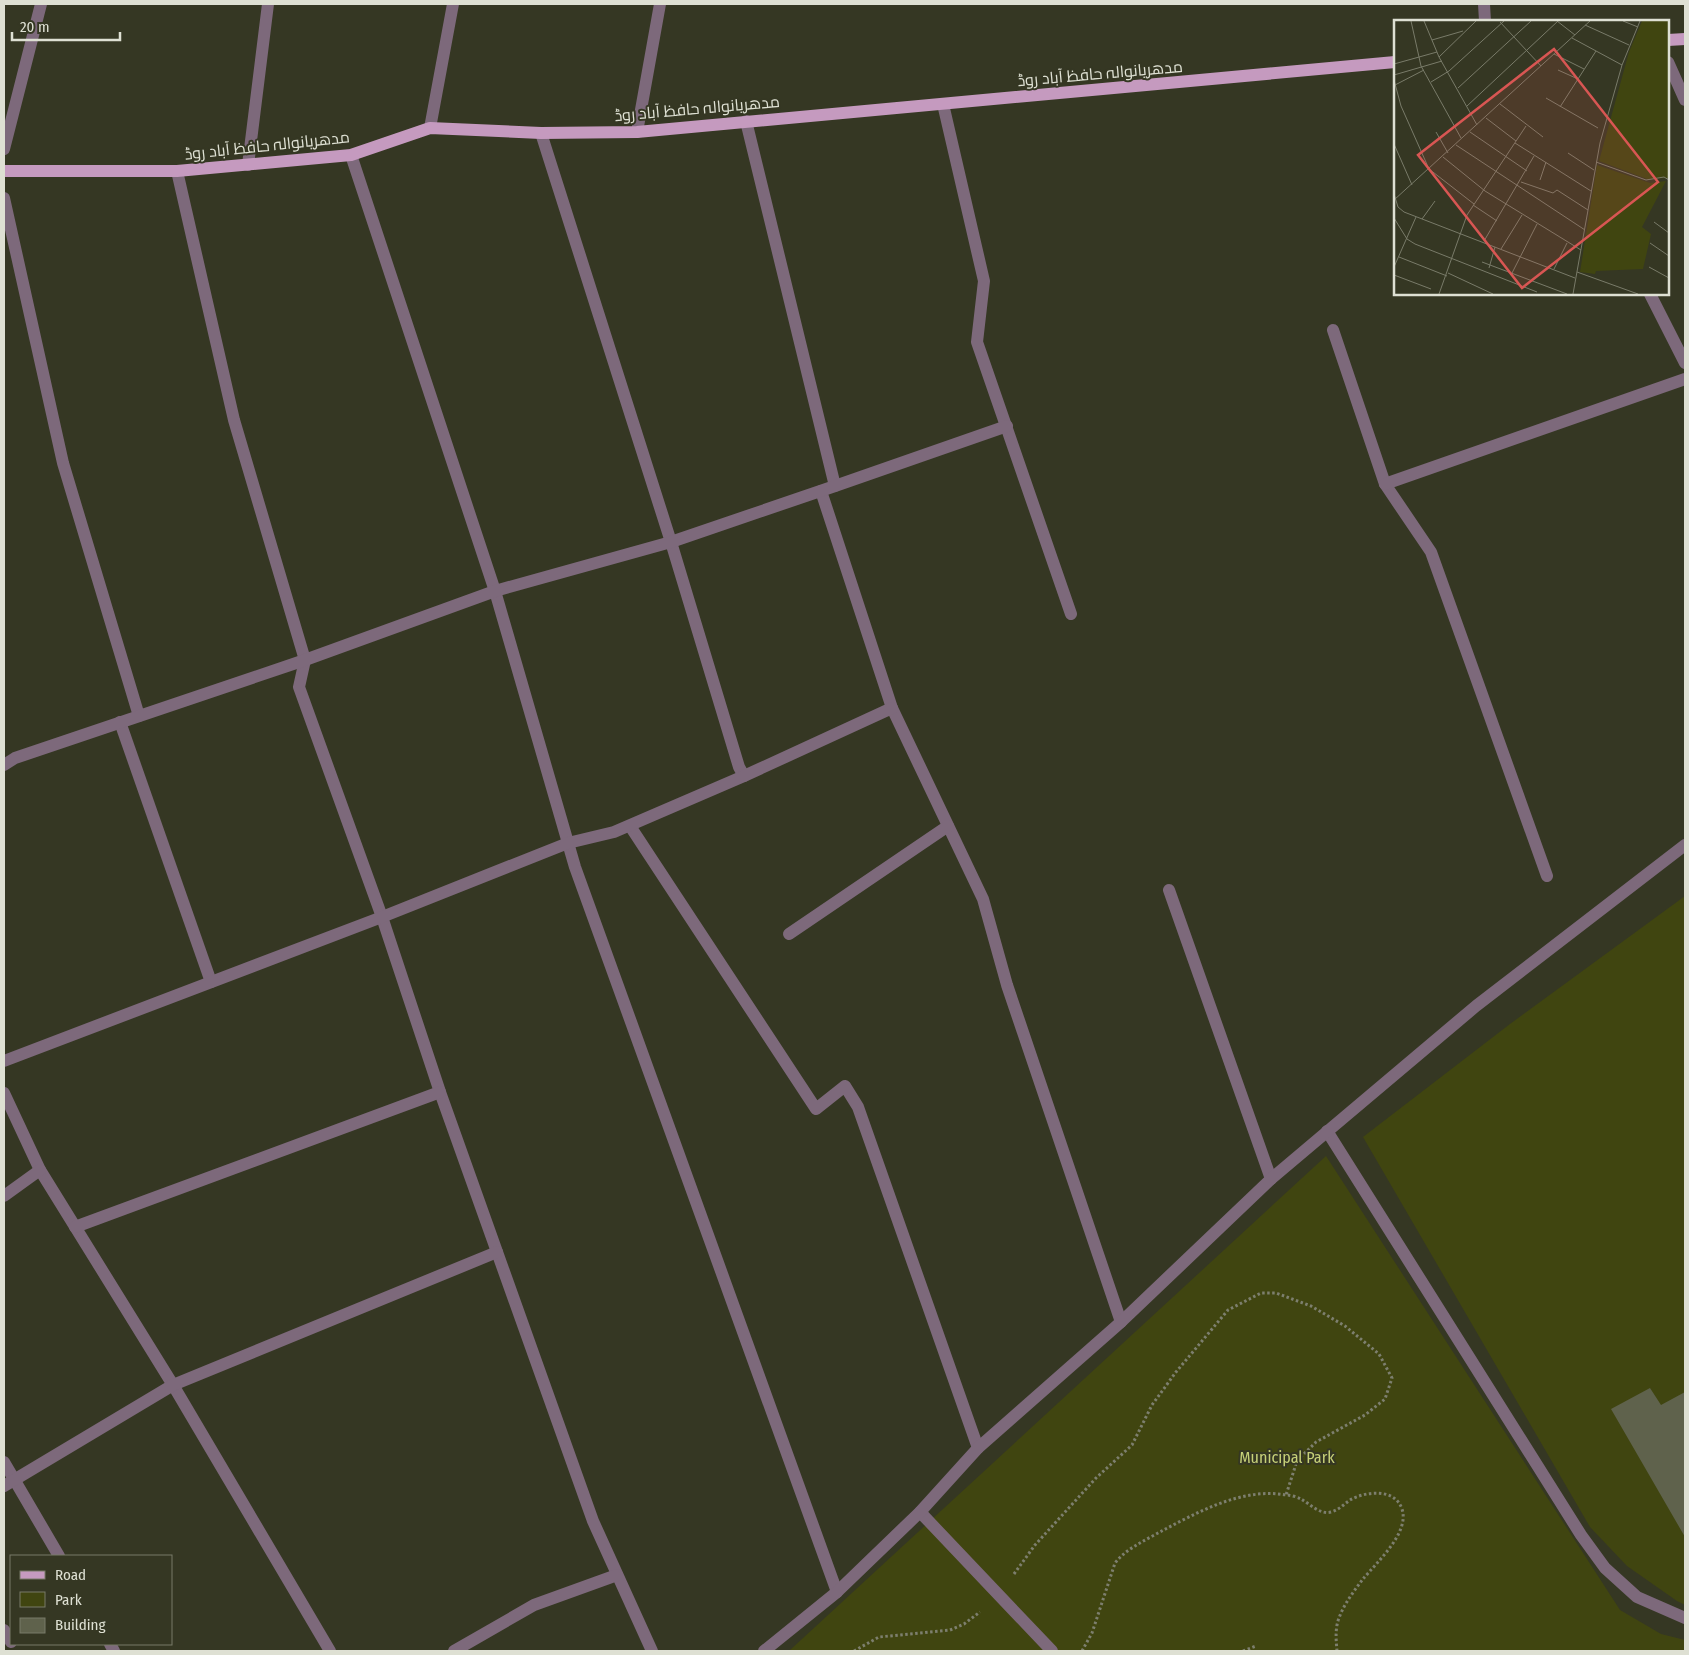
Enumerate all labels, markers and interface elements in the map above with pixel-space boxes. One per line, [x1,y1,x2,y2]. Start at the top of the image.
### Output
scale bar [12,10,120,42]
text: 20 m [20,18,50,36]
inset map [1394,20,1669,295]
street label: مدھریانوالہ حافظ آباد روڈ [1017,57,1183,90]
street label: مدھریانوالہ حافظ آباد روڈ [614,92,780,125]
street label: مدھریانوالہ حافظ آباد روڈ [184,127,351,164]
park label: Municipal Park [1239,1448,1335,1467]
legend [10,1555,172,1645]
text: Road [55,1566,86,1584]
text: Park [55,1591,82,1609]
text: Building [55,1616,106,1634]

